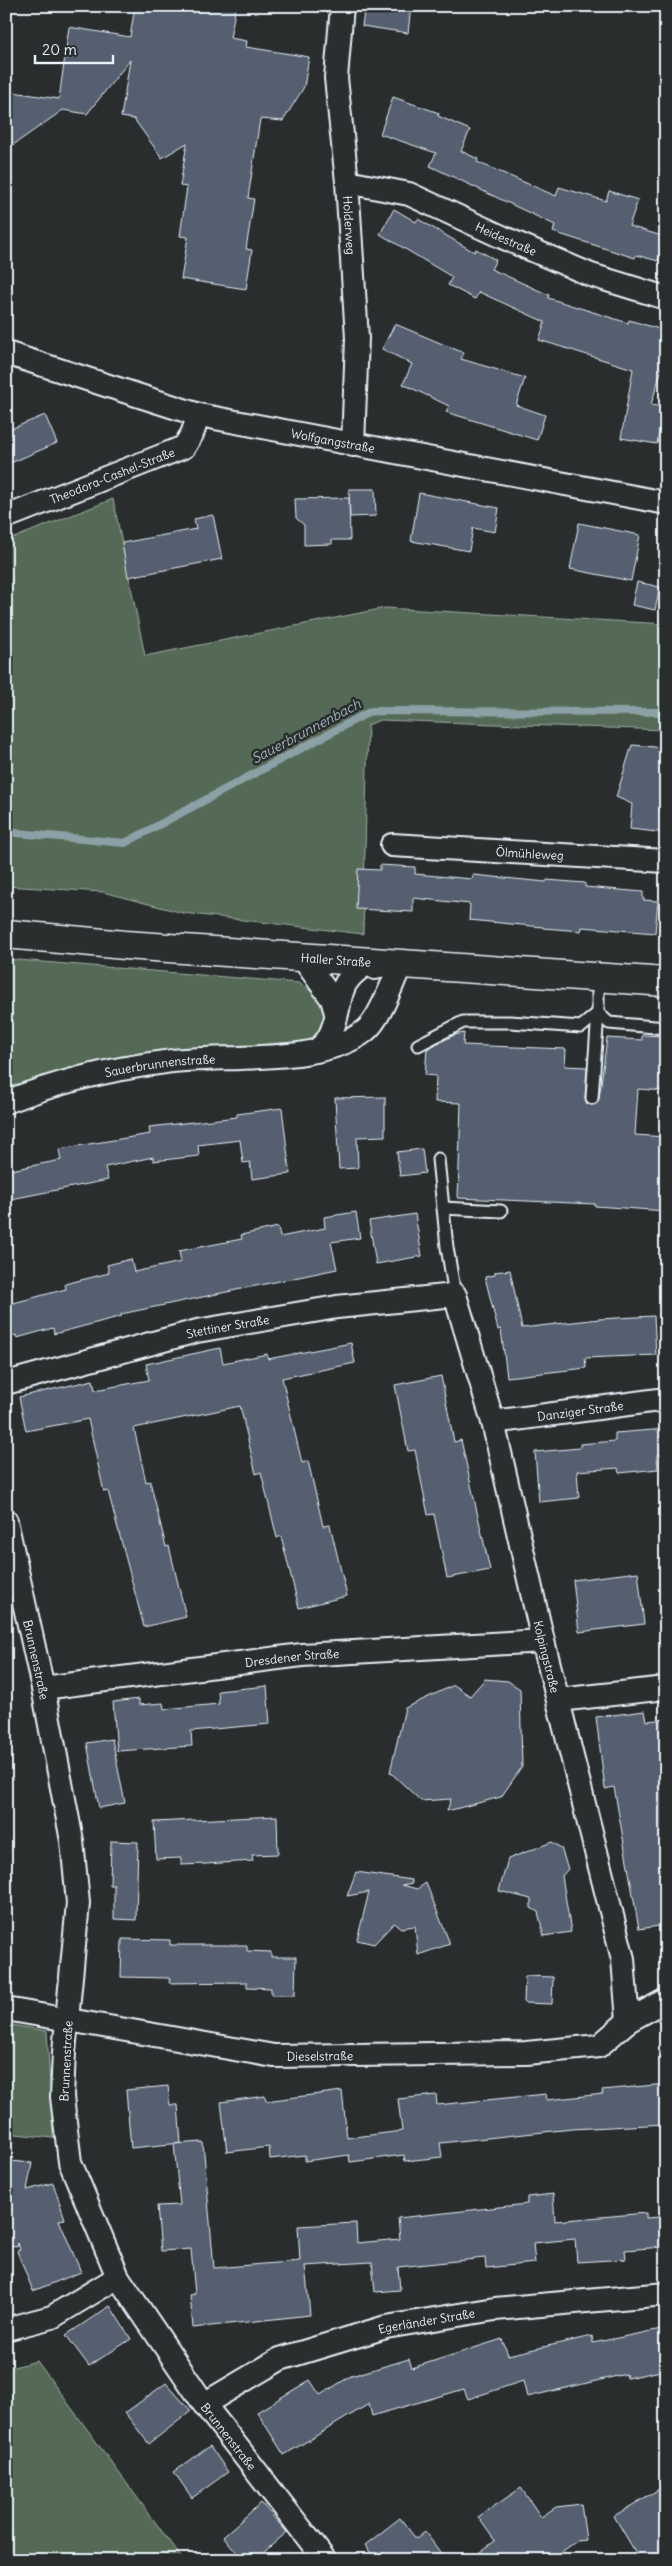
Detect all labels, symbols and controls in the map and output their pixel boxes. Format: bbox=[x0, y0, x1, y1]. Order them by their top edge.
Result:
scale bar bbox=[35, 32, 112, 64]
text: 20 m bbox=[42, 40, 77, 59]
street label: Holderweg bbox=[340, 195, 359, 255]
street label: Heidestraße bbox=[473, 218, 539, 258]
street label: Wolfgangstraße bbox=[290, 425, 376, 455]
street label: Theodora-Cashel-Straße bbox=[47, 444, 177, 507]
water label: Sauerbrunnenbach bbox=[248, 694, 365, 767]
street label: Ölmühleweg bbox=[495, 844, 564, 863]
street label: Haller Straße bbox=[300, 950, 372, 969]
street label: Sauerbrunnenstraße bbox=[103, 1051, 216, 1080]
street label: Stettiner Straße bbox=[184, 1311, 270, 1341]
street label: Danziger Straße bbox=[536, 1397, 624, 1424]
street label: Brunnenstraße bbox=[21, 1618, 53, 1701]
street label: Kolpingstraße bbox=[531, 1619, 563, 1694]
street label: Dresdener Straße bbox=[244, 1645, 340, 1670]
street label: Brunnenstraße bbox=[56, 2020, 76, 2102]
street label: Dieselstraße bbox=[287, 2048, 353, 2063]
street label: Egerländer Straße bbox=[376, 2305, 476, 2336]
street label: Brunnenstraße bbox=[198, 2399, 260, 2473]

